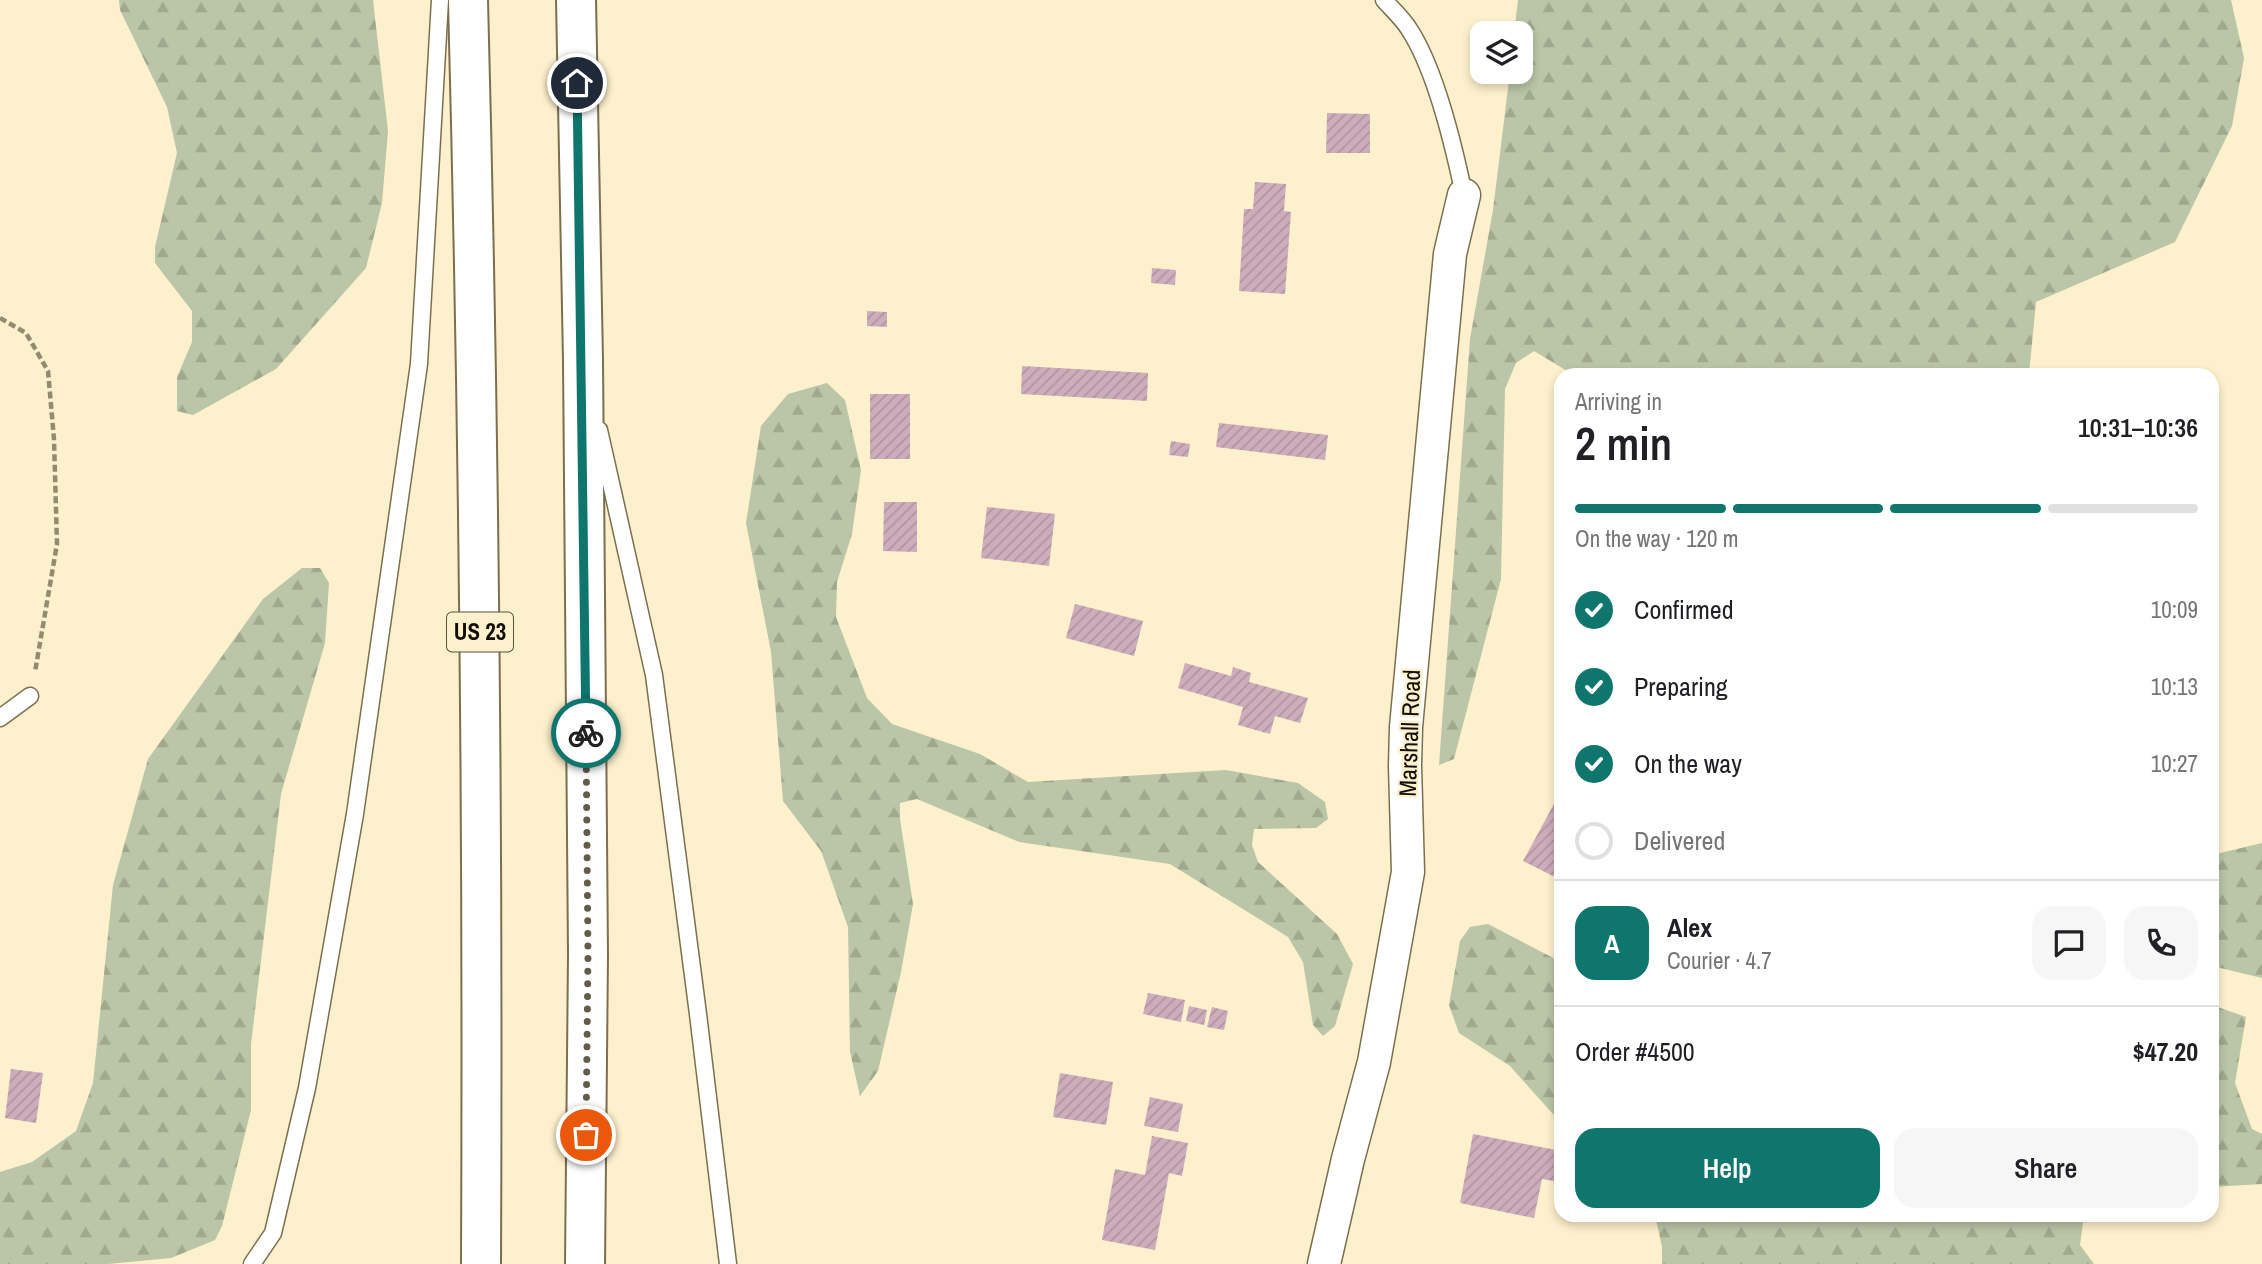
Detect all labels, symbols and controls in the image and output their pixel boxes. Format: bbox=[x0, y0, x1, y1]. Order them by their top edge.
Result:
map controls bbox=[1470, 21, 1533, 84]
button: layers bbox=[1470, 21, 1533, 84]
pin bbox=[547, 53, 607, 113]
icon: home bbox=[558, 64, 596, 102]
text: Arriving in bbox=[1575, 386, 1662, 417]
text: 10:31–10:36 bbox=[2078, 410, 2198, 445]
text: 2 min bbox=[1575, 412, 1672, 474]
text: On the way · 120 m bbox=[1575, 523, 1739, 554]
icon: check bbox=[1575, 591, 1613, 629]
text: Confirmed bbox=[1634, 592, 1734, 627]
text: 10:09 bbox=[2151, 594, 2198, 625]
road number: US 23 bbox=[447, 612, 513, 652]
icon: check bbox=[1575, 668, 1613, 706]
street label: Marshall Road bbox=[1391, 669, 1427, 797]
text: Preparing bbox=[1634, 669, 1728, 704]
text: 10:13 bbox=[2151, 671, 2198, 702]
courier bbox=[551, 698, 621, 768]
icon: bike bbox=[567, 714, 605, 752]
icon: check bbox=[1575, 745, 1613, 783]
text: On the way bbox=[1634, 746, 1742, 781]
text: 10:27 bbox=[2151, 748, 2198, 779]
text: Delivered bbox=[1634, 823, 1725, 858]
button: chat bbox=[2032, 906, 2106, 980]
button: phone bbox=[2124, 906, 2198, 980]
text: Alex bbox=[1667, 910, 1712, 945]
text: A bbox=[1604, 926, 1620, 961]
text: Courier · 4.7 bbox=[1667, 945, 1772, 976]
text: Order #4500 bbox=[1575, 1034, 1695, 1069]
text: $47.20 bbox=[2133, 1034, 2198, 1069]
pin bbox=[556, 1105, 616, 1165]
icon: bag bbox=[567, 1116, 605, 1154]
button: Help bbox=[1575, 1128, 1880, 1208]
button: Share bbox=[1894, 1128, 2198, 1208]

